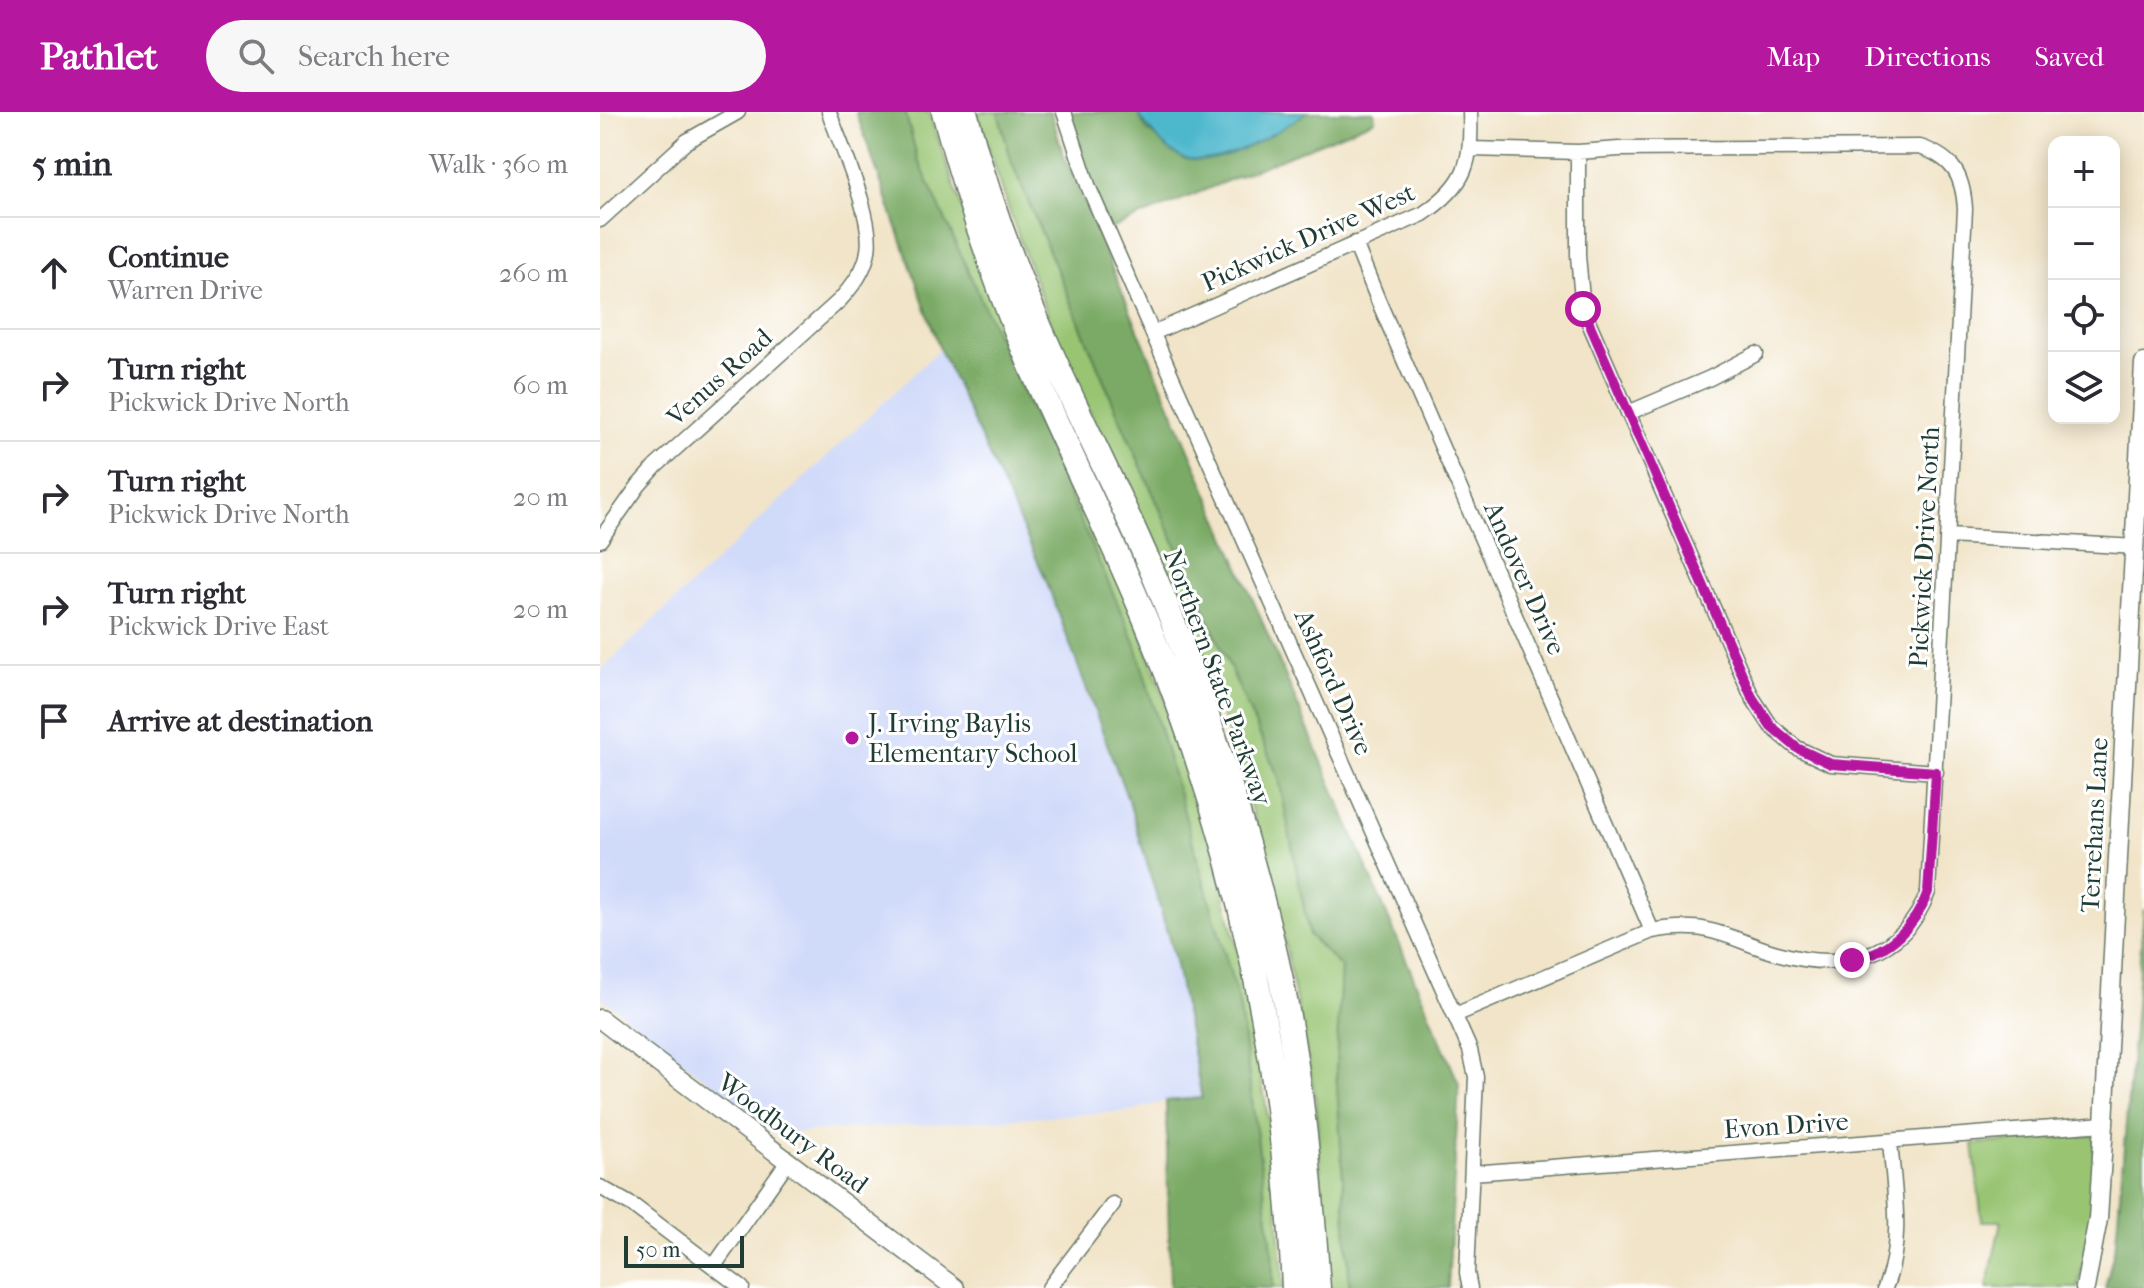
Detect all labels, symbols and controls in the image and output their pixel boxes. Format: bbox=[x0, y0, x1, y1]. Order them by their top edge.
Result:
search box bbox=[206, 20, 766, 92]
text: Pathlet bbox=[40, 34, 158, 79]
icon: search bbox=[234, 34, 278, 78]
text: Search here bbox=[298, 39, 450, 74]
text: Map bbox=[1767, 40, 1820, 73]
text: Directions bbox=[1864, 40, 1991, 73]
text: Saved bbox=[2035, 40, 2104, 73]
map controls bbox=[2048, 136, 2120, 424]
button: + bbox=[2048, 136, 2120, 208]
text: 5 min bbox=[32, 144, 112, 184]
text: Walk · 360 m bbox=[429, 149, 568, 180]
street label: Pickwick Drive West bbox=[1197, 176, 1420, 298]
button: − bbox=[2048, 208, 2120, 280]
text: Continue bbox=[108, 240, 229, 275]
icon: ahead bbox=[32, 251, 76, 295]
text: 260 m bbox=[499, 258, 568, 289]
text: Warren Drive bbox=[108, 275, 263, 306]
button: locate bbox=[2048, 280, 2120, 352]
route start bbox=[1565, 291, 1601, 327]
street label: Venus Road bbox=[660, 322, 779, 433]
text: Turn right bbox=[108, 352, 246, 387]
button: layers bbox=[2048, 352, 2120, 424]
icon: right bbox=[32, 363, 76, 407]
text: 60 m bbox=[512, 370, 568, 401]
text: Pickwick Drive North bbox=[108, 387, 350, 418]
street label: Pickwick Drive North bbox=[1903, 425, 1946, 668]
text: Turn right bbox=[108, 464, 246, 499]
icon: right bbox=[32, 475, 76, 519]
text: 20 m bbox=[513, 482, 568, 513]
street label: Andover Drive bbox=[1477, 496, 1572, 660]
text: Pickwick Drive North bbox=[108, 499, 350, 530]
street label: Northern State Parkway bbox=[1157, 545, 1279, 811]
text: Turn right bbox=[108, 576, 246, 611]
icon: right bbox=[32, 587, 76, 631]
text: 20 m bbox=[513, 594, 568, 625]
street label: Ashford Drive bbox=[1287, 604, 1379, 760]
text: Pickwick Drive East bbox=[108, 611, 329, 642]
icon: arrive bbox=[32, 699, 76, 743]
text: Arrive at destination bbox=[108, 704, 373, 739]
place label: J. Irving Baylis Elementary School bbox=[866, 708, 1077, 769]
marker: J. Irving Baylis Elementary School bbox=[843, 729, 861, 747]
street label: Terrehans Lane bbox=[2074, 736, 2115, 913]
route end bbox=[1834, 942, 1870, 978]
street label: Woodbury Road bbox=[710, 1066, 875, 1201]
street label: Evon Drive bbox=[1723, 1106, 1850, 1145]
scale bar bbox=[624, 1232, 744, 1268]
text: 50 m bbox=[636, 1237, 681, 1263]

